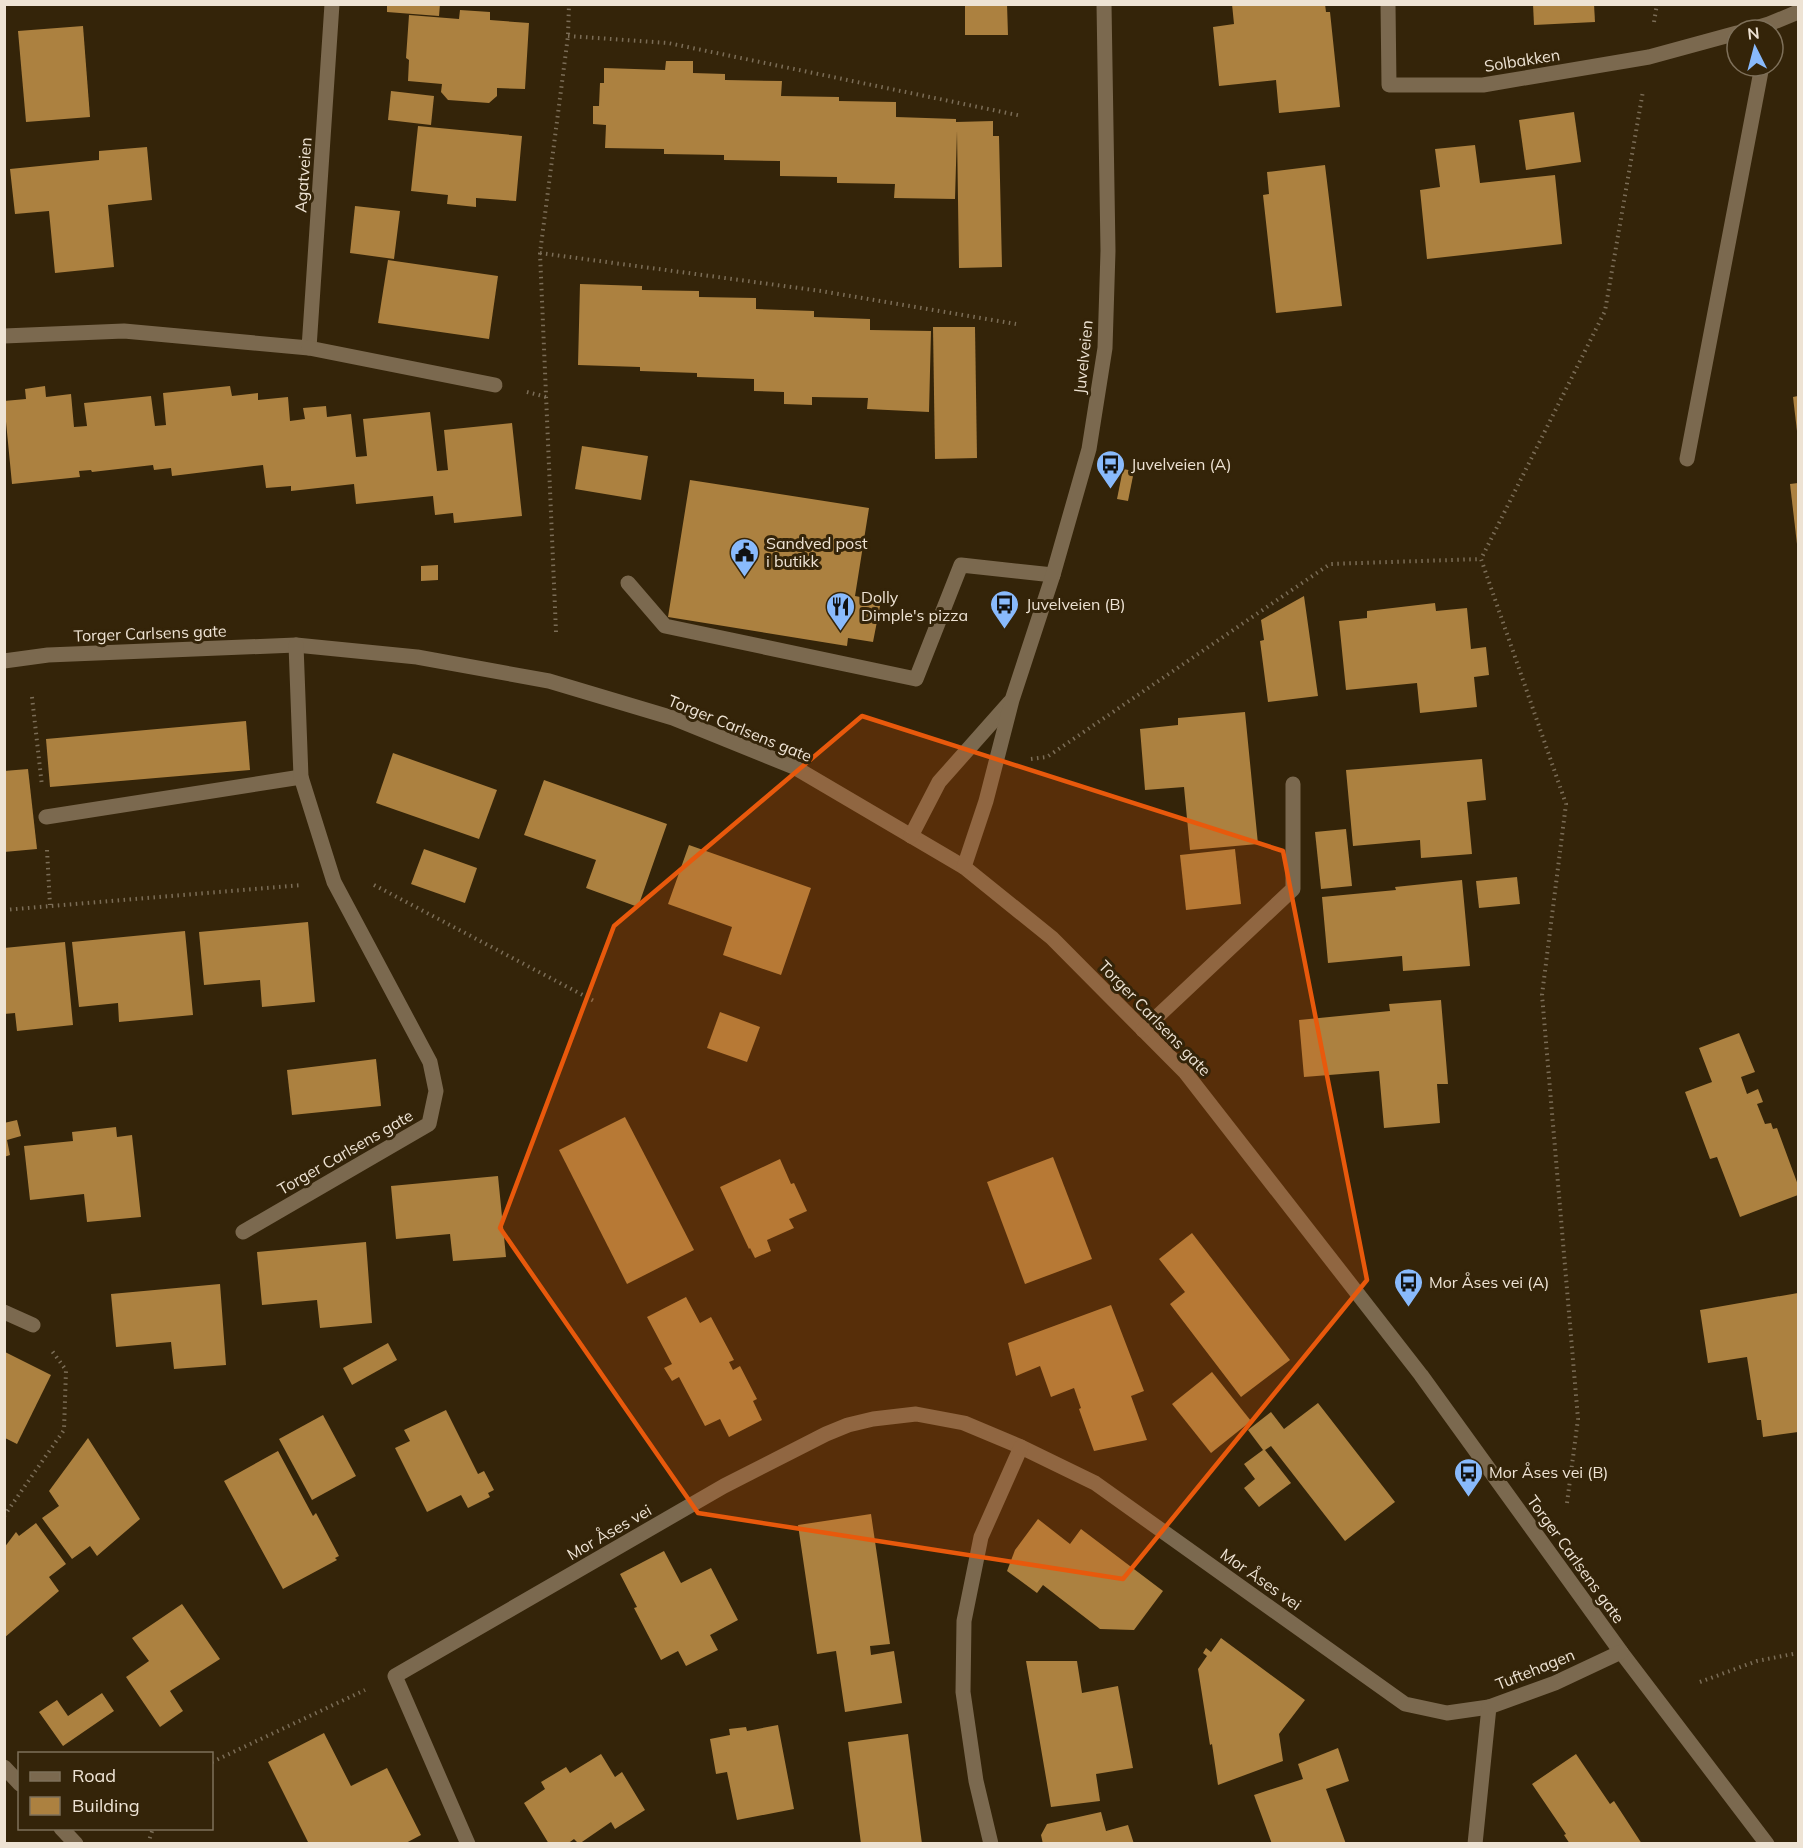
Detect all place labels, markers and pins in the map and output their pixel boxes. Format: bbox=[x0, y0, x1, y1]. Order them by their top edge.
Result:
bus stop icon: Juvelveien (A) bbox=[1094, 448, 1126, 490]
place label: Juvelveien (A) bbox=[1131, 454, 1231, 474]
place label: Sandved post i butikk bbox=[766, 533, 868, 571]
public building icon: Sandved post i butikk bbox=[729, 536, 761, 578]
place label: Dolly Dimple's pizza bbox=[861, 587, 968, 625]
bus stop icon: Juvelveien (B) bbox=[989, 588, 1021, 630]
restaurant icon: Dolly Dimple's pizza bbox=[824, 590, 856, 632]
place label: Juvelveien (B) bbox=[1026, 594, 1126, 614]
bus stop icon: Mor Åses vei (A) bbox=[1392, 1266, 1424, 1308]
place label: Mor Åses vei (A) bbox=[1429, 1272, 1549, 1292]
bus stop icon: Mor Åses vei (B) bbox=[1452, 1456, 1484, 1498]
place label: Mor Åses vei (B) bbox=[1489, 1462, 1608, 1482]

